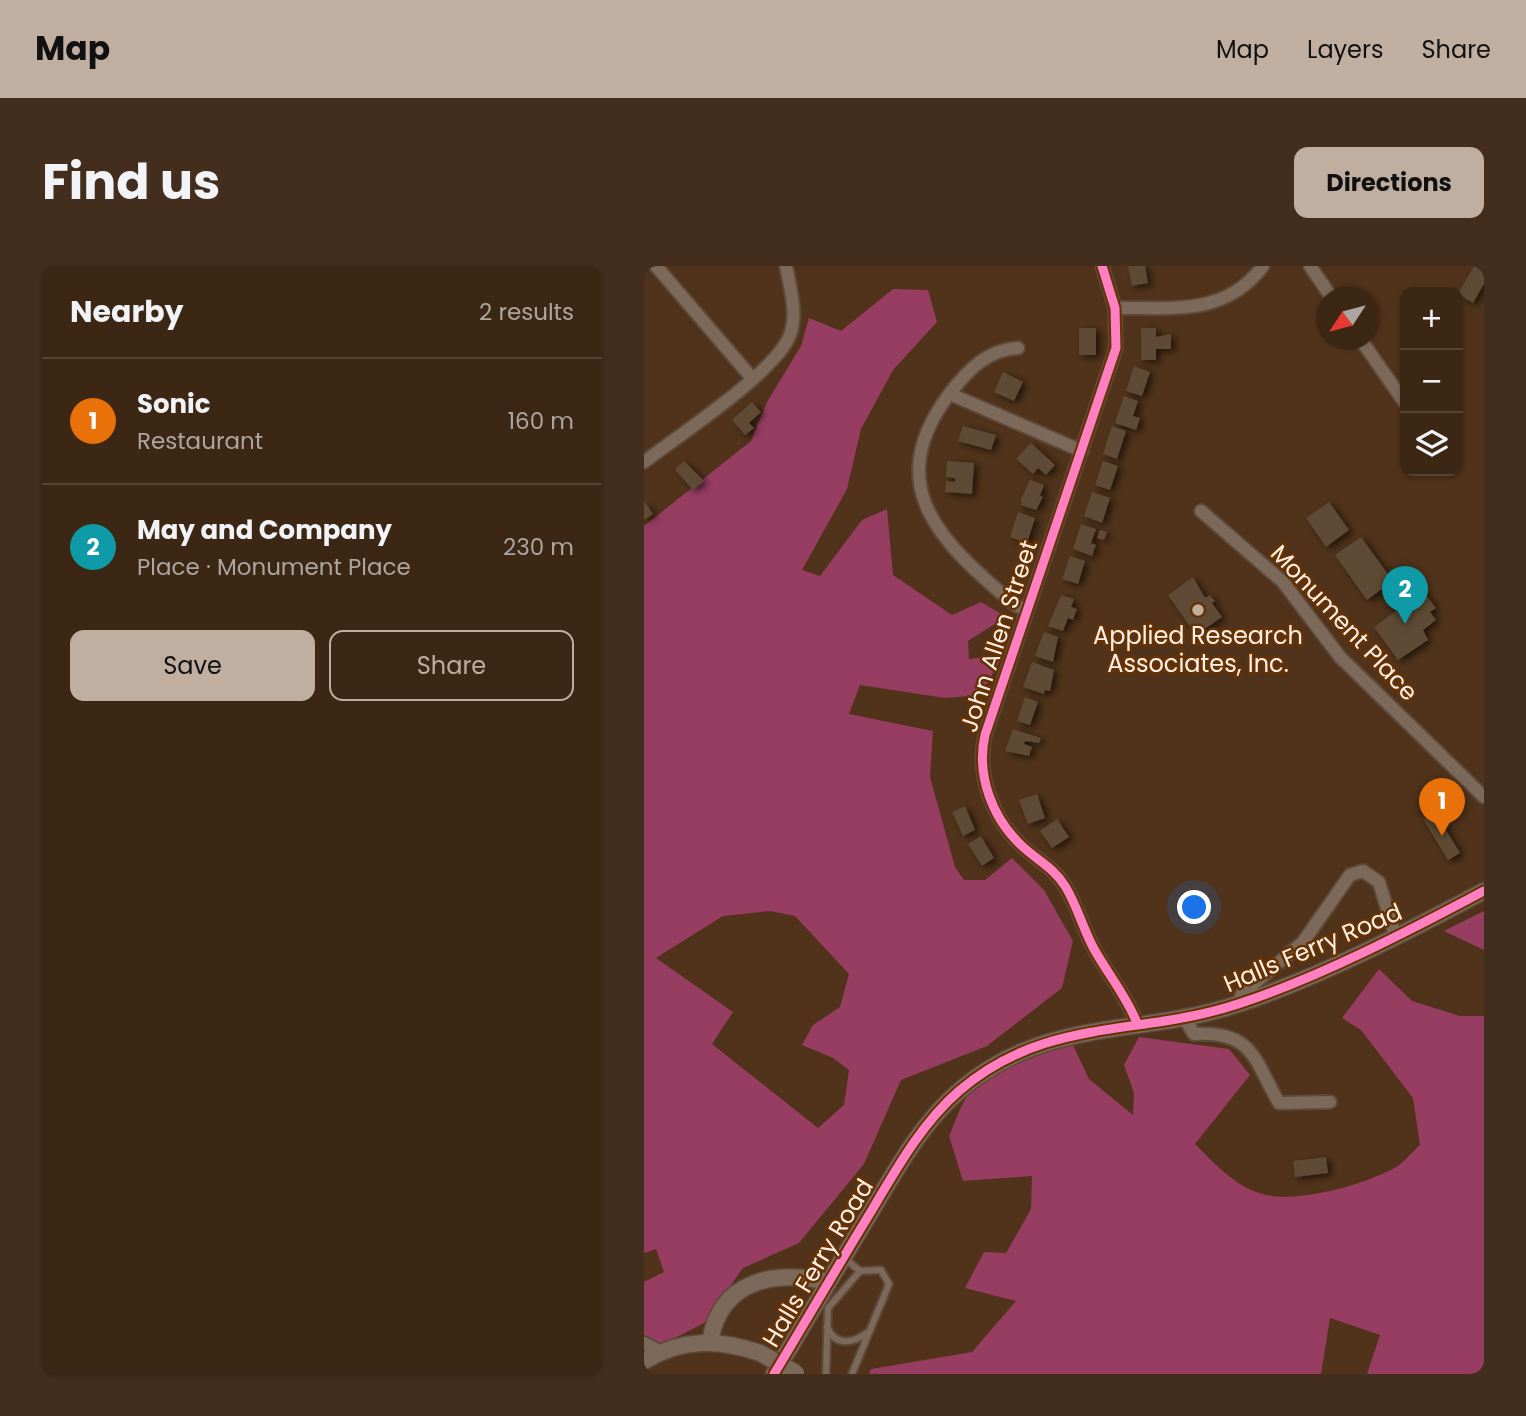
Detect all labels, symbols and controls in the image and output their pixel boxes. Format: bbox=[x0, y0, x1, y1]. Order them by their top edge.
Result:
text: Map bbox=[35, 25, 110, 72]
text: Map bbox=[1216, 33, 1269, 66]
text: Layers bbox=[1307, 33, 1383, 66]
text: Share bbox=[1421, 33, 1491, 66]
button: Directions bbox=[1294, 147, 1484, 218]
text: Find us bbox=[42, 148, 220, 216]
north arrow bbox=[1316, 287, 1379, 350]
map controls bbox=[1400, 287, 1463, 476]
button: + bbox=[1400, 287, 1463, 350]
text: Nearby bbox=[70, 290, 184, 333]
text: 2 results bbox=[479, 296, 574, 328]
button: − bbox=[1400, 350, 1463, 413]
text: Sonic bbox=[137, 386, 210, 422]
text: 1 bbox=[89, 405, 97, 437]
text: 160 m bbox=[508, 405, 574, 437]
button: layers bbox=[1400, 413, 1463, 476]
text: Restaurant bbox=[137, 425, 263, 457]
text: May and Company bbox=[137, 512, 392, 548]
text: 2 bbox=[86, 531, 100, 563]
text: 230 m bbox=[503, 531, 574, 563]
street label: John Allen Street bbox=[952, 536, 1045, 736]
street label: Monument Place bbox=[1263, 537, 1425, 708]
text: Place · Monument Place bbox=[137, 551, 411, 583]
pin: 2 bbox=[1382, 566, 1428, 624]
marker: Applied Research Associates, Inc. bbox=[1190, 602, 1206, 618]
place label: Applied Research Associates, Inc. bbox=[1093, 619, 1303, 680]
button: Save bbox=[70, 630, 315, 701]
button: Share bbox=[329, 630, 574, 701]
pin: 1 bbox=[1419, 778, 1465, 836]
your location bbox=[1177, 890, 1211, 924]
street label: Halls Ferry Road bbox=[1219, 895, 1407, 1000]
street label: Halls Ferry Road bbox=[754, 1172, 881, 1353]

